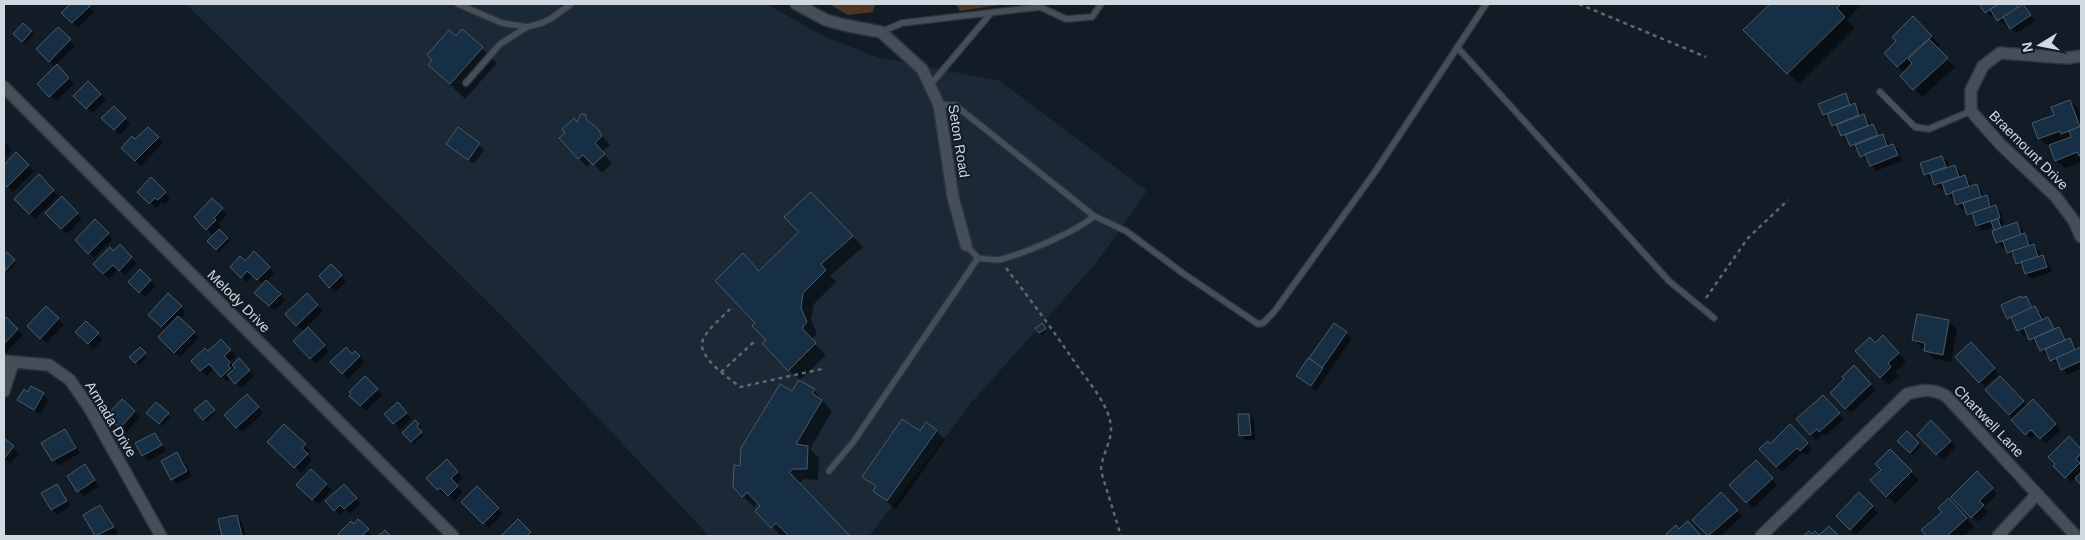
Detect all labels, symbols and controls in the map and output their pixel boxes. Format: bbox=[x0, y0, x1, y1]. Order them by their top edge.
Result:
north arrow bbox=[2015, 20, 2065, 70]
text: N bbox=[2018, 41, 2036, 54]
street label: Seton Road bbox=[945, 103, 973, 179]
street label: Braemount Drive bbox=[1986, 107, 2072, 193]
street label: Melody Drive bbox=[204, 266, 274, 336]
street label: Armada Drive bbox=[82, 378, 140, 460]
street label: Chartwell Lane bbox=[1951, 382, 2027, 460]

